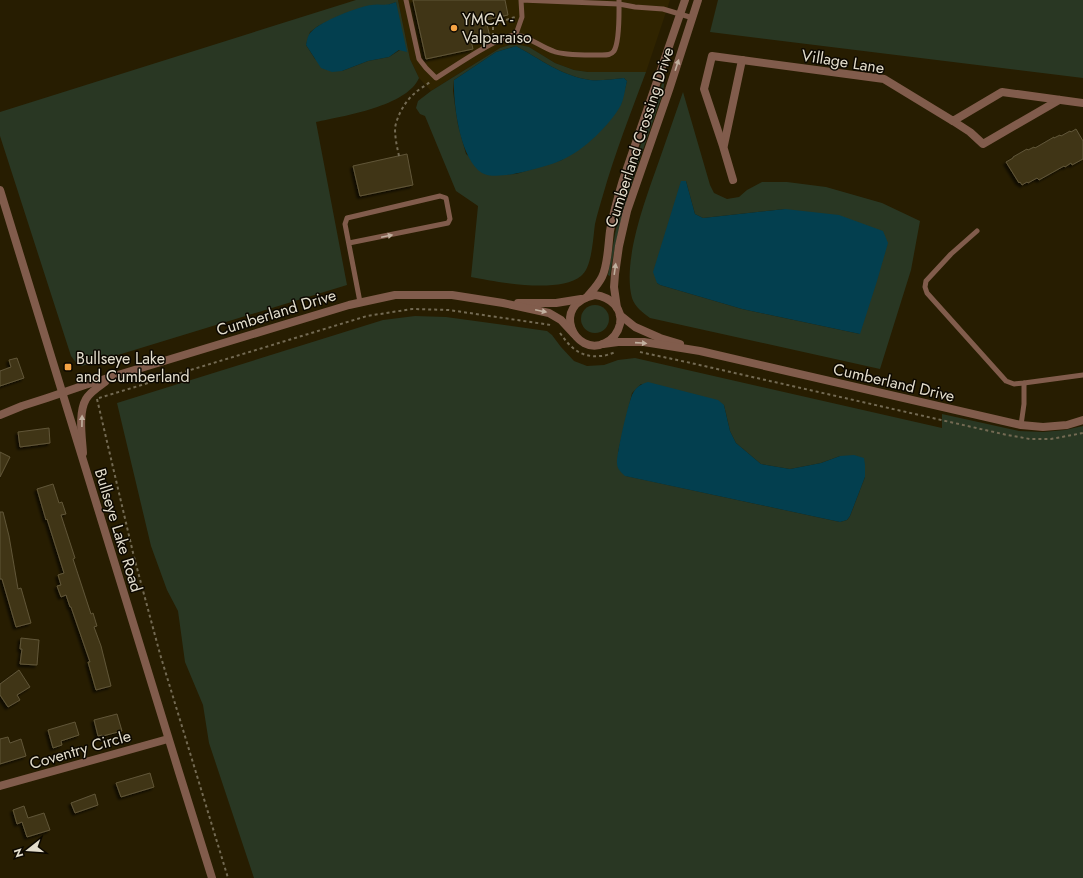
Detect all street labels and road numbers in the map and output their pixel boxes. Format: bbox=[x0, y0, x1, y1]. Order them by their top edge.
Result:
street label: Cumberland Crossing Drive bbox=[599, 44, 680, 230]
street label: Village Lane bbox=[800, 44, 886, 79]
street label: Cumberland Drive bbox=[214, 283, 339, 342]
street label: Cumberland Drive bbox=[831, 357, 957, 408]
street label: Bullseye Lake Road bbox=[89, 465, 148, 595]
street label: Coventry Circle bbox=[27, 724, 134, 775]

